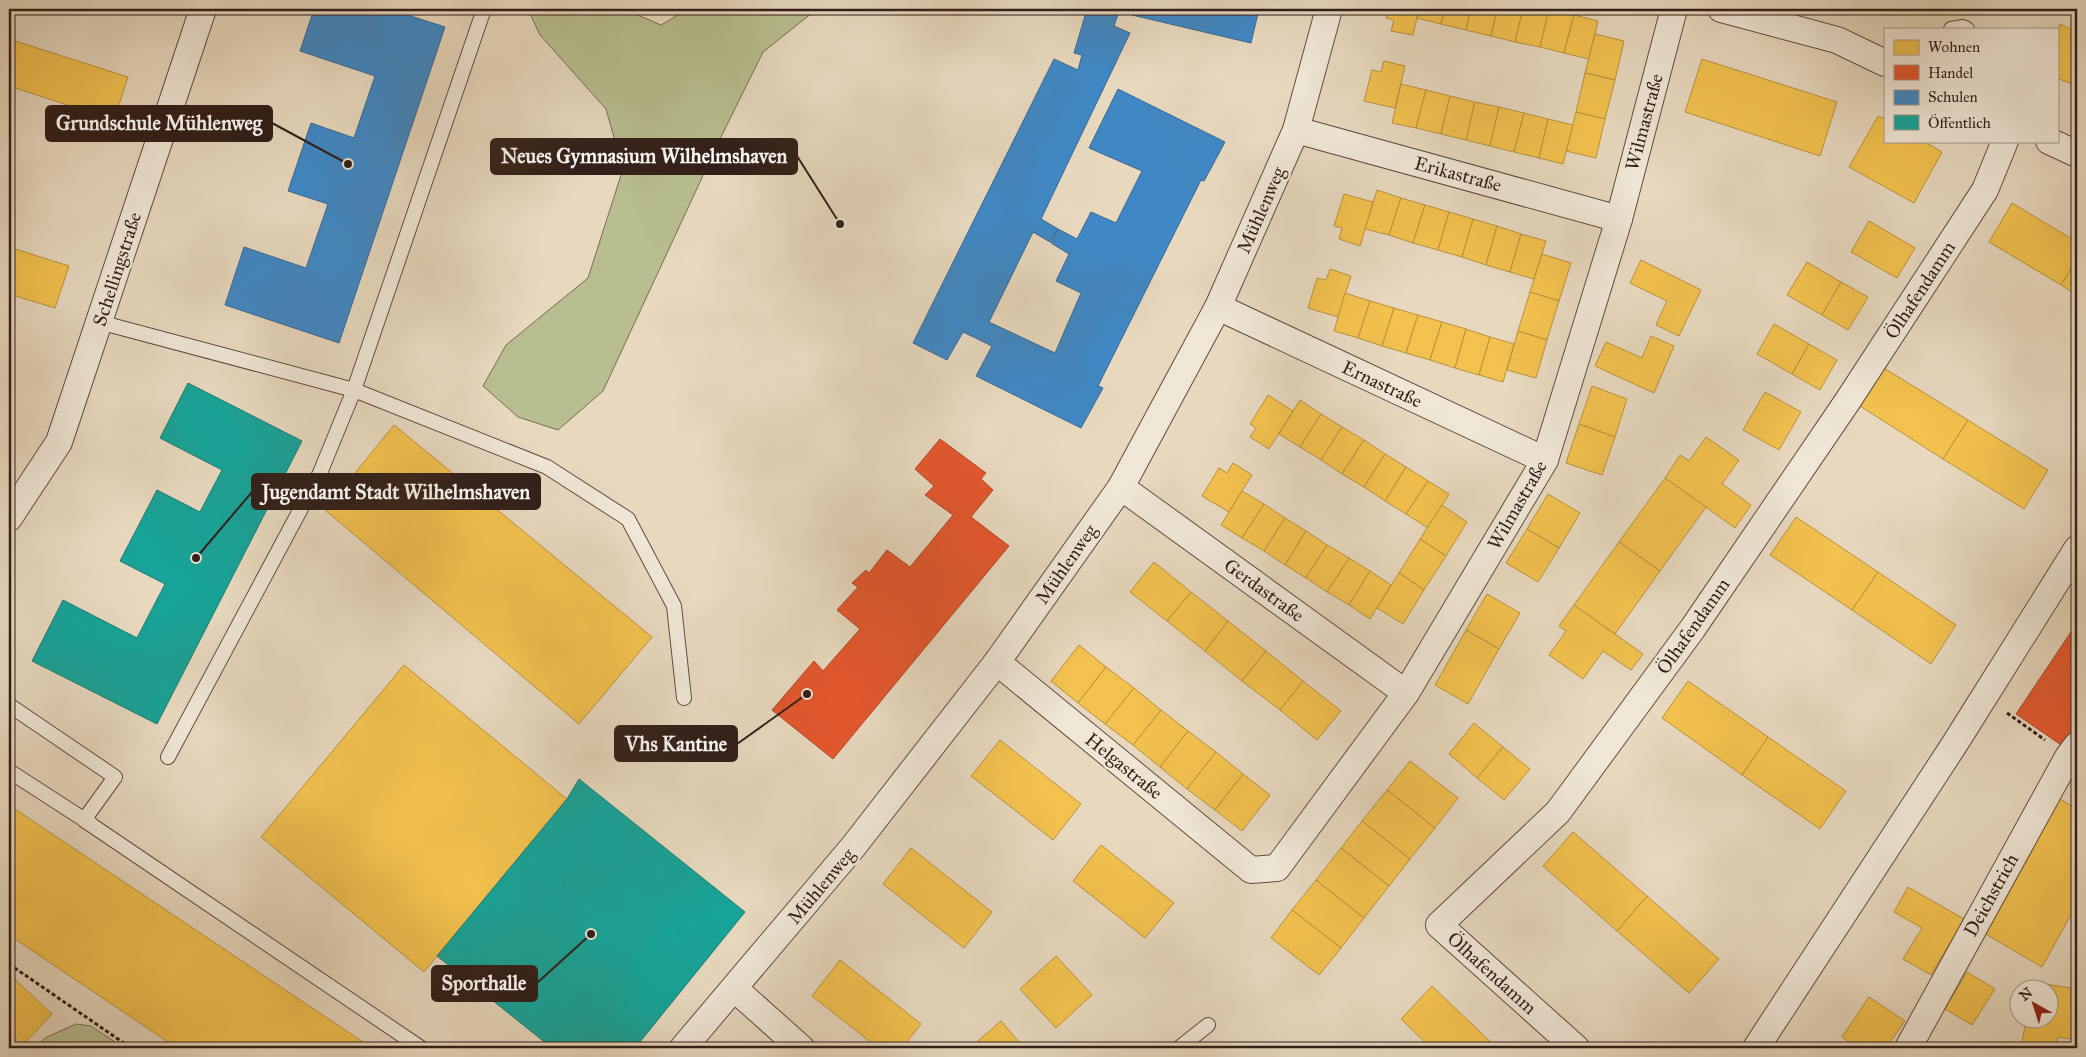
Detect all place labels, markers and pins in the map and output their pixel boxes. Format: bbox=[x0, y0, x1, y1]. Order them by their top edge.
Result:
callout: Grundschule Mühlenweg bbox=[46, 106, 272, 141]
callout: Neues Gymnasium Wilhelmshaven bbox=[491, 139, 797, 174]
callout: Jugendamt Stadt Wilhelmshaven bbox=[252, 474, 540, 509]
callout: Vhs Kantine bbox=[615, 726, 737, 761]
callout: Sporthalle bbox=[432, 966, 537, 1001]

